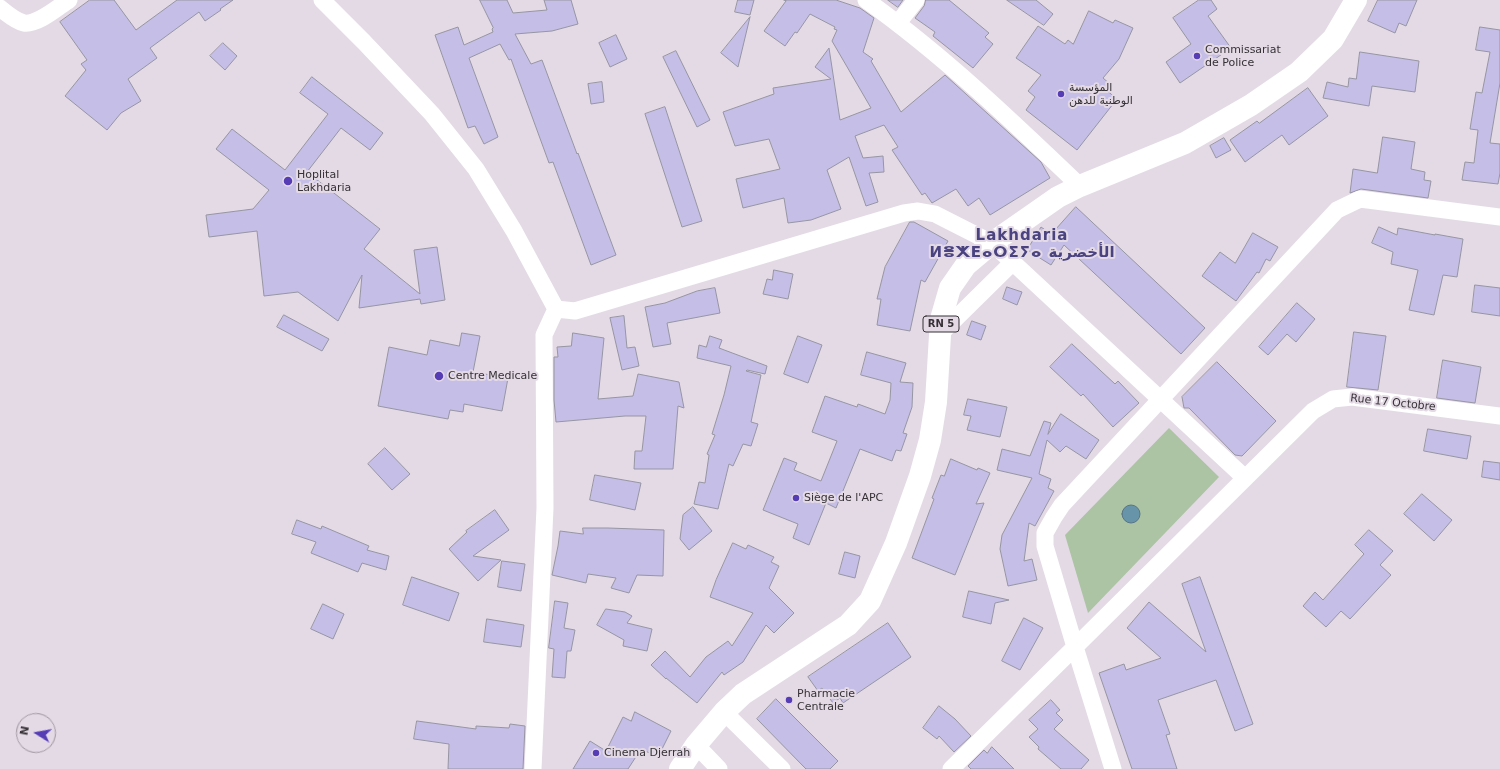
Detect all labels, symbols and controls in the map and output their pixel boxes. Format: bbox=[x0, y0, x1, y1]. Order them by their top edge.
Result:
place label: Commissariat de Police bbox=[1205, 43, 1281, 69]
marker: Commissariat de Police bbox=[1192, 51, 1202, 61]
place label: المؤسسة الوطنية للدهن bbox=[1069, 81, 1133, 107]
marker: المؤسسة الوطنية للدهن bbox=[1056, 89, 1066, 99]
place label: Hoplital Lakhdaria bbox=[297, 168, 351, 194]
marker: Hoplital Lakhdaria bbox=[282, 175, 294, 187]
district label: Lakhdaria ⵍⴻⵅⴹⴰⵔⵉⵢⴰ الأخضرية bbox=[934, 227, 1110, 262]
road number: RN 5 bbox=[923, 316, 959, 332]
place label: Centre Medicale bbox=[448, 369, 537, 383]
marker: Centre Medicale bbox=[433, 370, 445, 382]
street label: Rue 17 Octobre bbox=[1350, 392, 1436, 414]
place label: Siège de l'APC bbox=[804, 491, 883, 505]
marker: Siège de l'APC bbox=[791, 493, 801, 503]
place label: Pharmacie Centrale bbox=[797, 687, 855, 713]
marker: Pharmacie Centrale bbox=[784, 695, 794, 705]
north arrow bbox=[16, 713, 56, 753]
text: N bbox=[17, 725, 32, 737]
place label: Cinema Djerrah bbox=[604, 746, 690, 760]
marker: Cinema Djerrah bbox=[591, 748, 601, 758]

